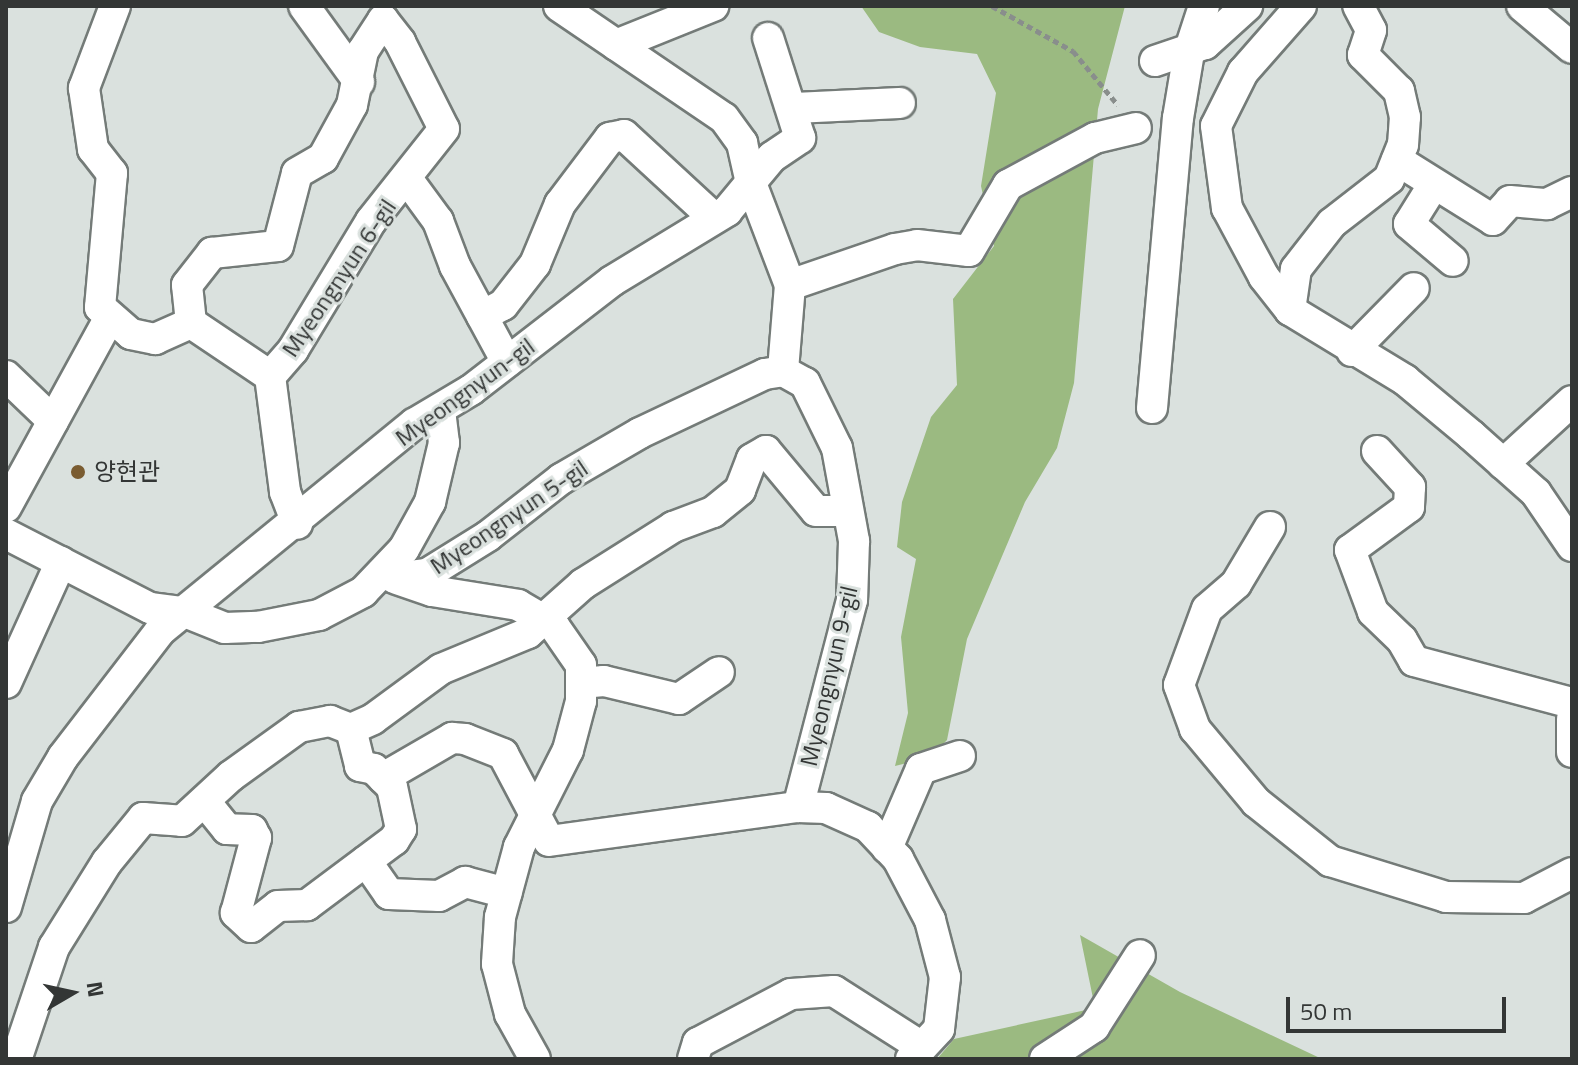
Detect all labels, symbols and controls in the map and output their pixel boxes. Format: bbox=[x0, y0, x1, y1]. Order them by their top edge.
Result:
street label: Myeongnyun 6-gil bbox=[276, 194, 402, 362]
street label: Myeongnyun-gil bbox=[390, 332, 540, 452]
street label: Myeongnyun 5-gil bbox=[425, 454, 593, 580]
place label: 양현관 bbox=[94, 458, 160, 486]
marker: 양현관 bbox=[69, 463, 87, 481]
street label: Myeongnyun 9-gil bbox=[794, 583, 864, 769]
north arrow bbox=[32, 953, 112, 1033]
text: N bbox=[78, 979, 114, 999]
scale bar bbox=[1290, 981, 1510, 1031]
text: 50 m bbox=[1300, 993, 1352, 1029]

